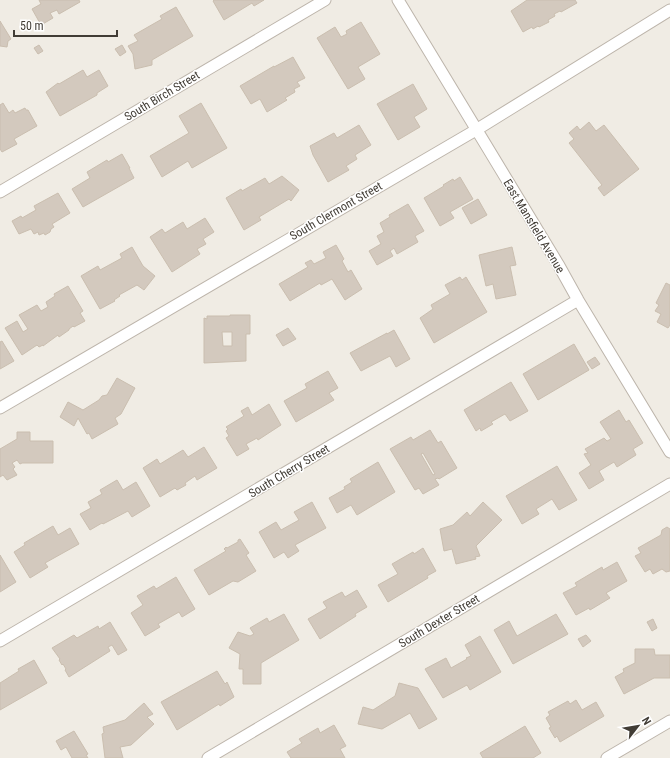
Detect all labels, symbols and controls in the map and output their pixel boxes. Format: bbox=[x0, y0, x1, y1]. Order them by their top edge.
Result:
scale bar bbox=[14, 12, 117, 38]
text: 50 m bbox=[20, 19, 44, 33]
street label: South Birch Street bbox=[122, 68, 203, 124]
street label: East Mansfield Avenue bbox=[500, 176, 568, 276]
street label: South Clermont Street bbox=[287, 179, 385, 243]
street label: South Cherry Street bbox=[246, 441, 332, 501]
street label: South Dexter Street bbox=[396, 591, 482, 651]
north arrow bbox=[618, 706, 658, 746]
text: N bbox=[639, 715, 654, 728]

